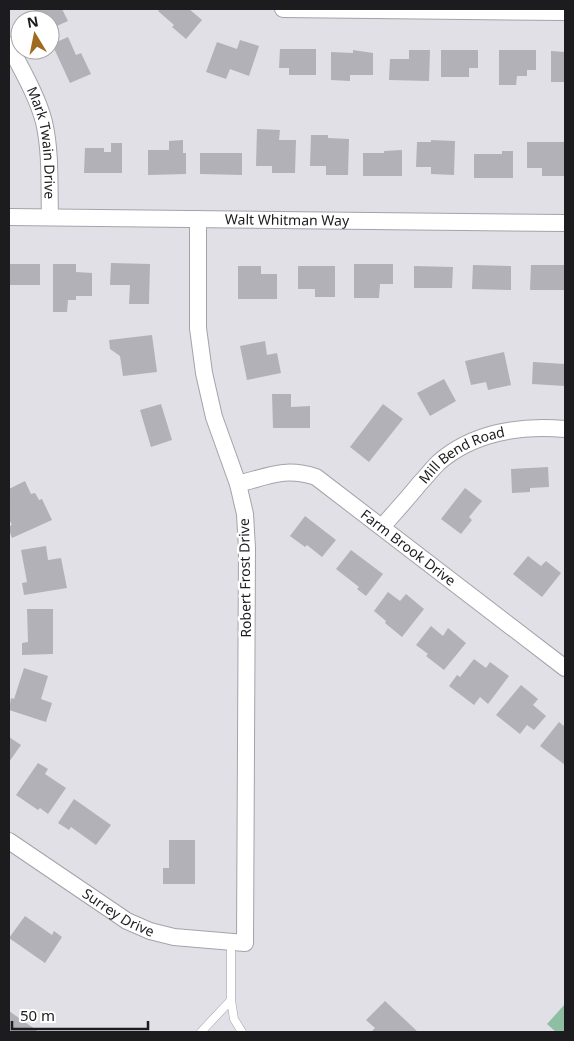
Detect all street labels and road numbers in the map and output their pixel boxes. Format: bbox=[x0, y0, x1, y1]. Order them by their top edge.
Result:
street label: Mark Twain Drive bbox=[23, 83, 60, 199]
street label: Walt Whitman Way bbox=[225, 209, 350, 230]
street label: Mill Bend Road bbox=[414, 422, 506, 487]
street label: Farm Brook Drive bbox=[357, 505, 460, 590]
street label: Robert Frost Drive bbox=[234, 518, 255, 638]
street label: Surrey Drive bbox=[79, 884, 157, 941]

